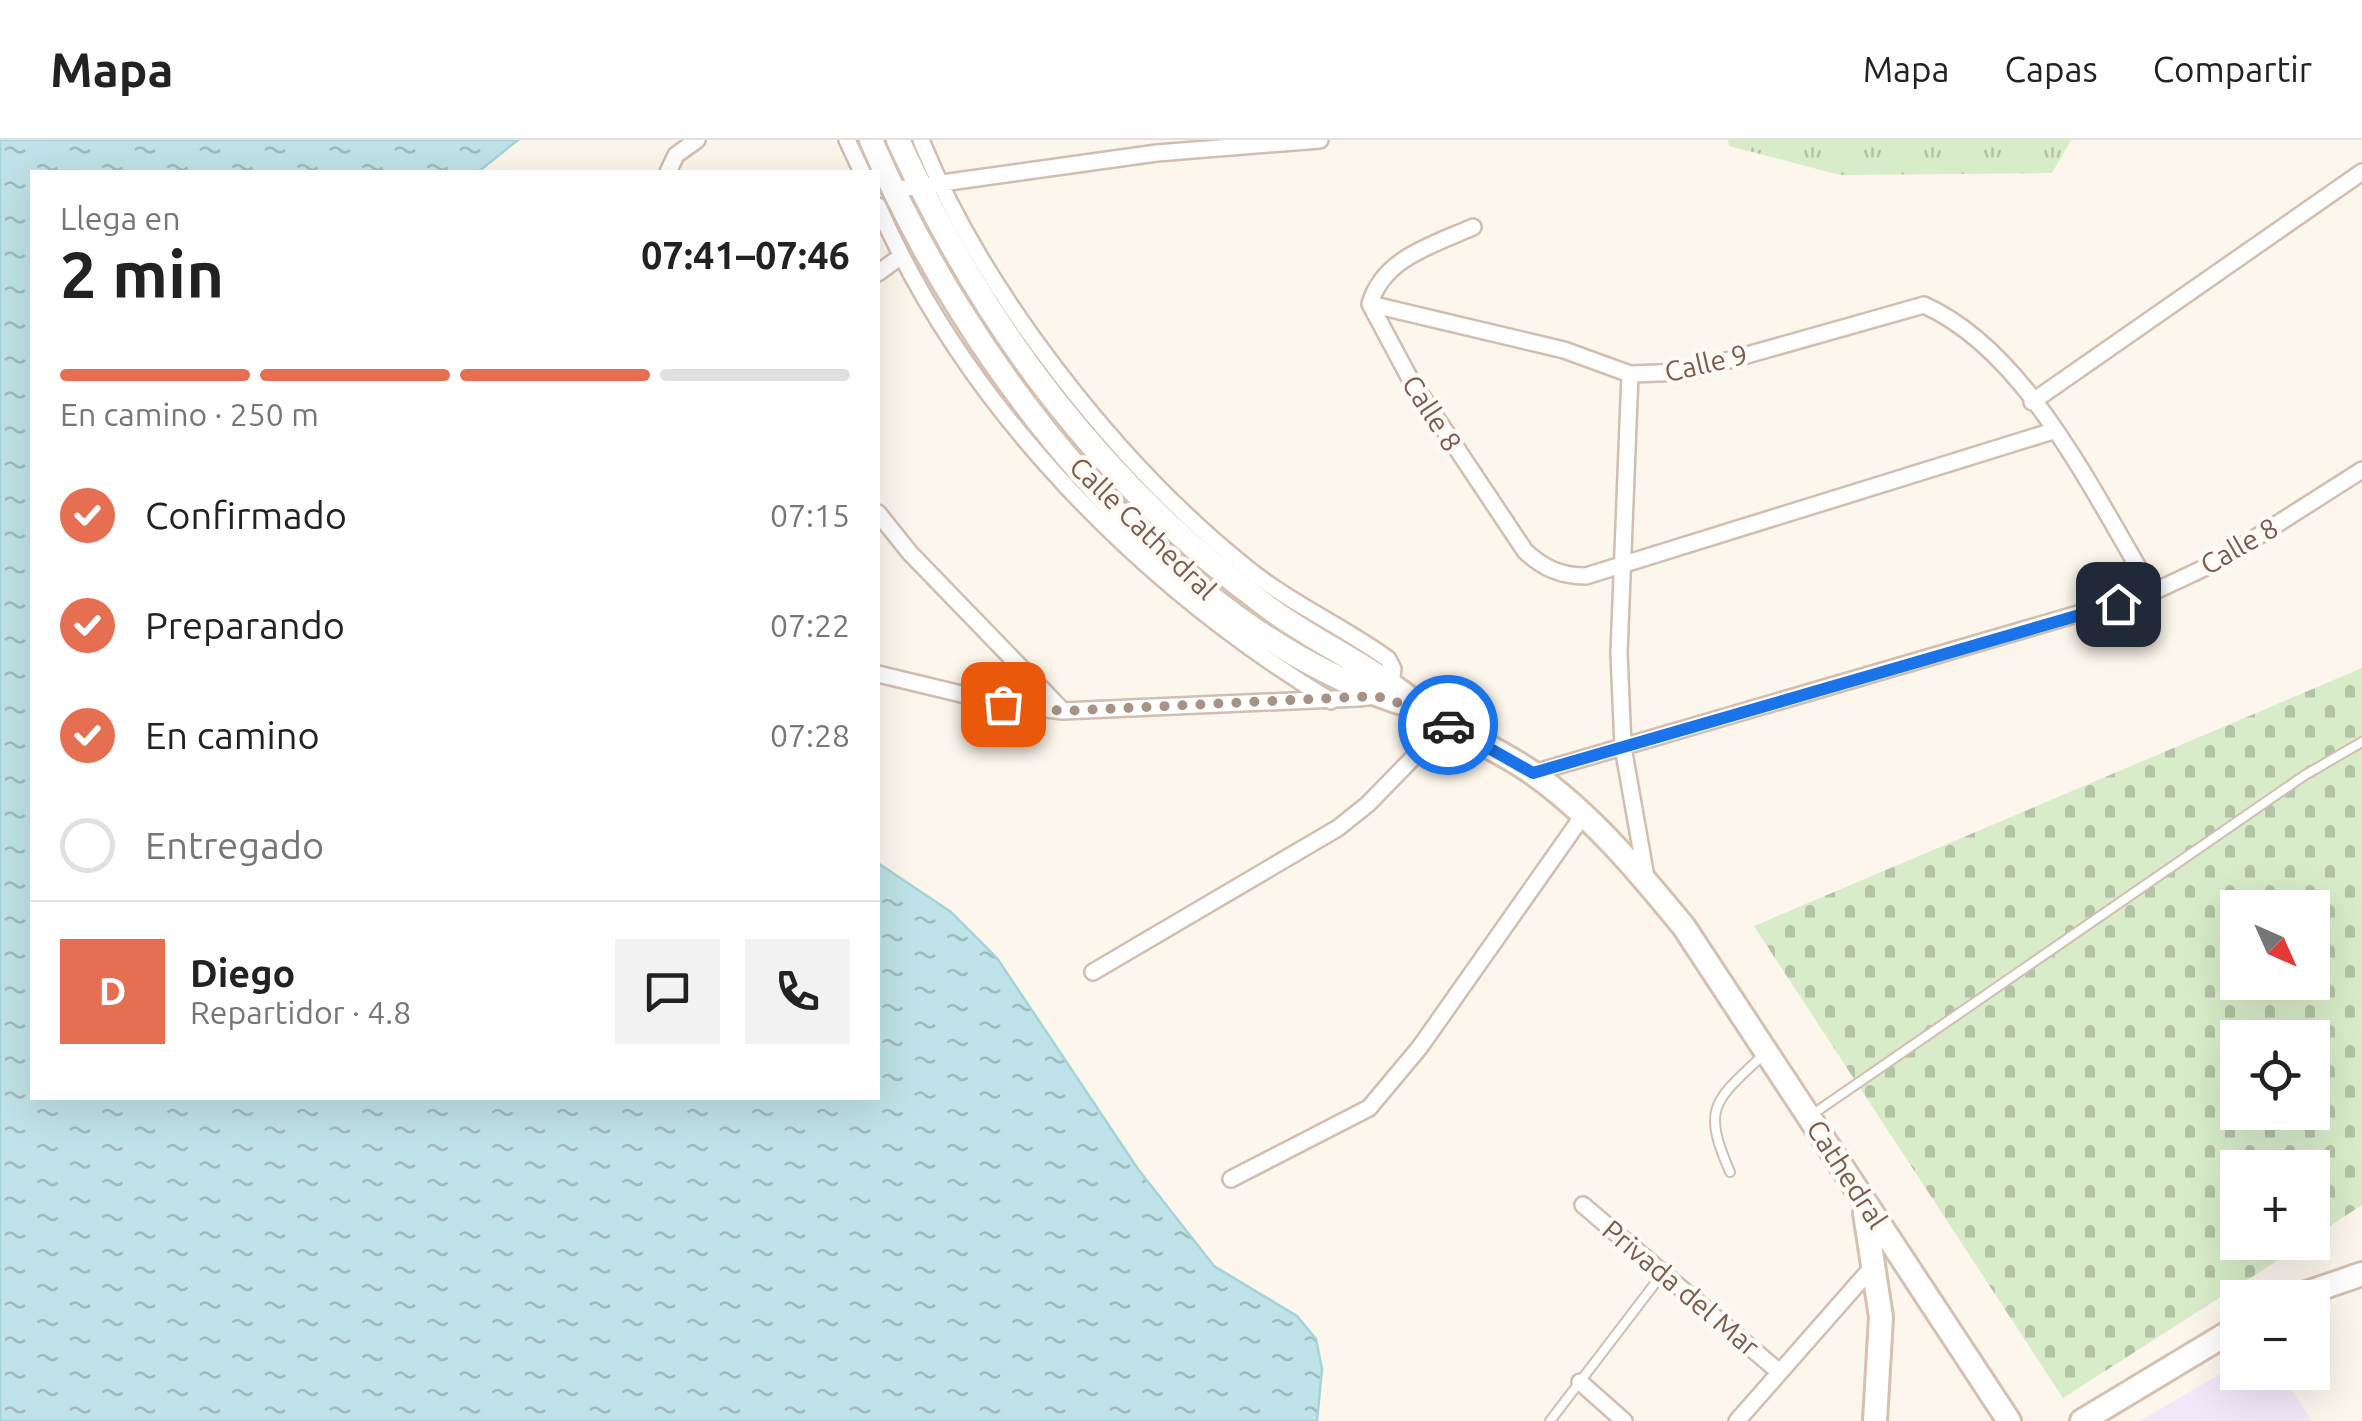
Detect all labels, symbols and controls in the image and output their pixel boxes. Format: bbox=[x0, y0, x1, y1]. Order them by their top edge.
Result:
text: Mapa bbox=[50, 42, 174, 96]
text: Mapa bbox=[1863, 49, 1950, 89]
text: Capas bbox=[2005, 49, 2098, 89]
text: Compartir bbox=[2153, 49, 2312, 89]
text: Llega en bbox=[60, 200, 180, 236]
text: 07:41–07:46 bbox=[641, 234, 850, 276]
text: 2 min bbox=[60, 237, 224, 310]
street label: Calle 9 bbox=[1662, 338, 1750, 387]
street label: Calle 8 bbox=[1397, 369, 1468, 456]
text: En camino · 250 m bbox=[60, 396, 319, 432]
street label: Calle Cathedral bbox=[1064, 450, 1223, 605]
icon: check bbox=[60, 488, 115, 543]
text: Confirmado bbox=[145, 494, 347, 536]
text: 07:15 bbox=[770, 497, 850, 533]
street label: Calle 8 bbox=[2195, 511, 2283, 580]
pin bbox=[2076, 562, 2161, 647]
icon: home bbox=[2091, 577, 2146, 632]
icon: check bbox=[60, 598, 115, 653]
text: Preparando bbox=[145, 604, 345, 646]
text: 07:22 bbox=[770, 607, 850, 643]
pin bbox=[961, 662, 1046, 747]
courier bbox=[1398, 675, 1498, 775]
icon: bag bbox=[976, 677, 1031, 732]
icon: car bbox=[1421, 698, 1476, 753]
icon: check bbox=[60, 708, 115, 763]
text: En camino bbox=[145, 714, 320, 756]
text: 07:28 bbox=[770, 717, 850, 753]
text: Entregado bbox=[145, 824, 324, 866]
north arrow bbox=[2220, 890, 2330, 1000]
map controls bbox=[2220, 890, 2330, 1390]
button: chat bbox=[615, 939, 720, 1044]
button: phone bbox=[745, 939, 850, 1044]
text: Diego bbox=[190, 952, 295, 994]
text: D bbox=[99, 970, 126, 1012]
text: Repartidor · 4.8 bbox=[190, 994, 411, 1030]
button: locate bbox=[2220, 1020, 2330, 1130]
street label: Cathedral bbox=[1801, 1114, 1894, 1234]
button: + bbox=[2220, 1150, 2330, 1260]
street label: Privada del Mar bbox=[1597, 1213, 1766, 1362]
button: − bbox=[2220, 1280, 2330, 1390]

